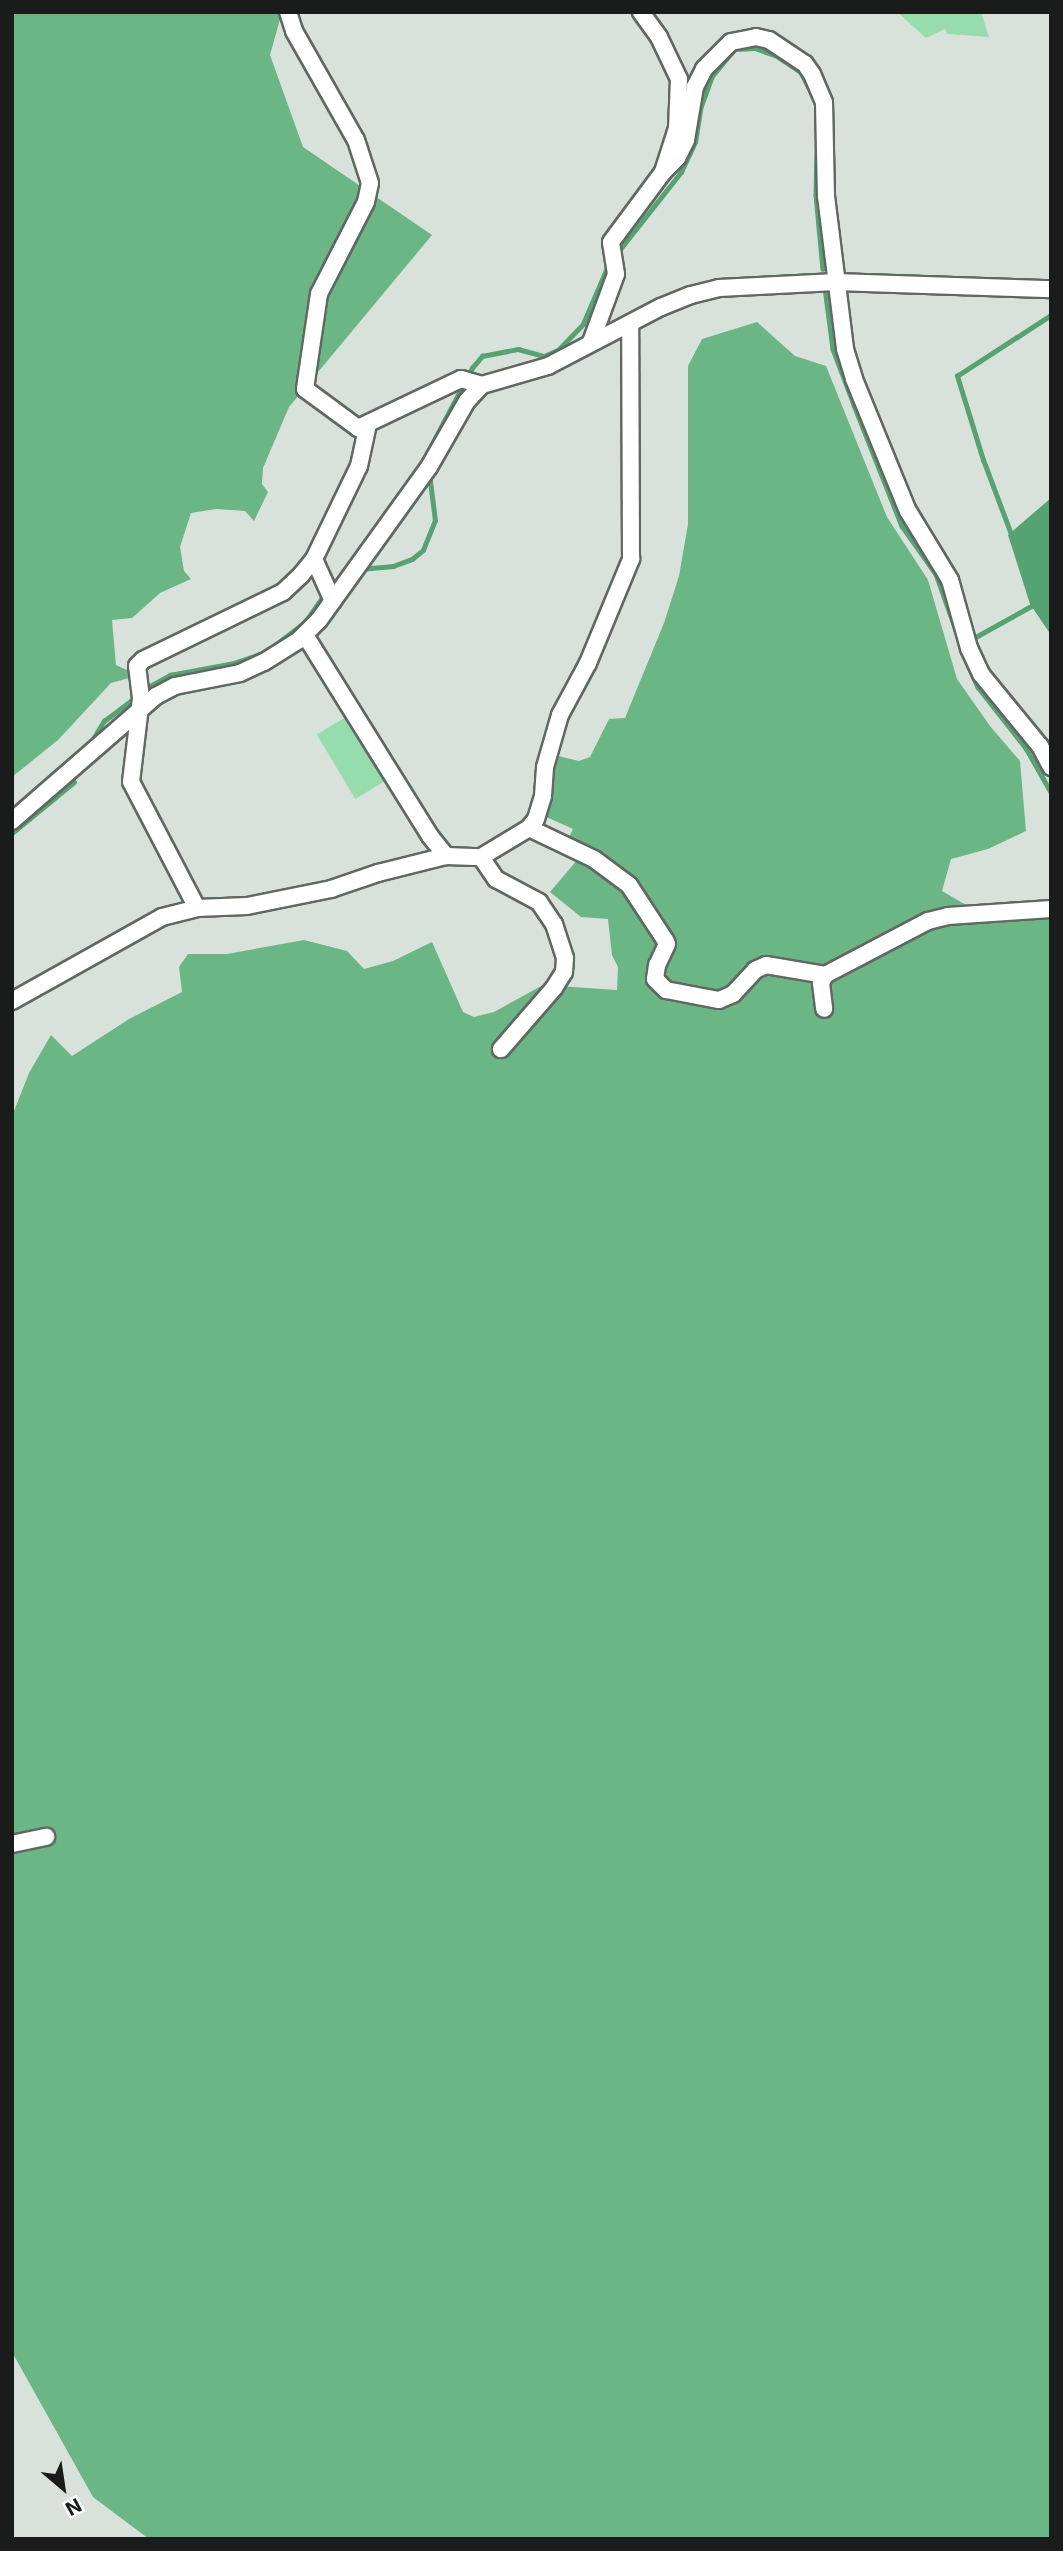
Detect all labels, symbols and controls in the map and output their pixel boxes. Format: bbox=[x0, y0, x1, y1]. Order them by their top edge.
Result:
north arrow bbox=[28, 2453, 98, 2523]
text: N bbox=[62, 2493, 85, 2520]

